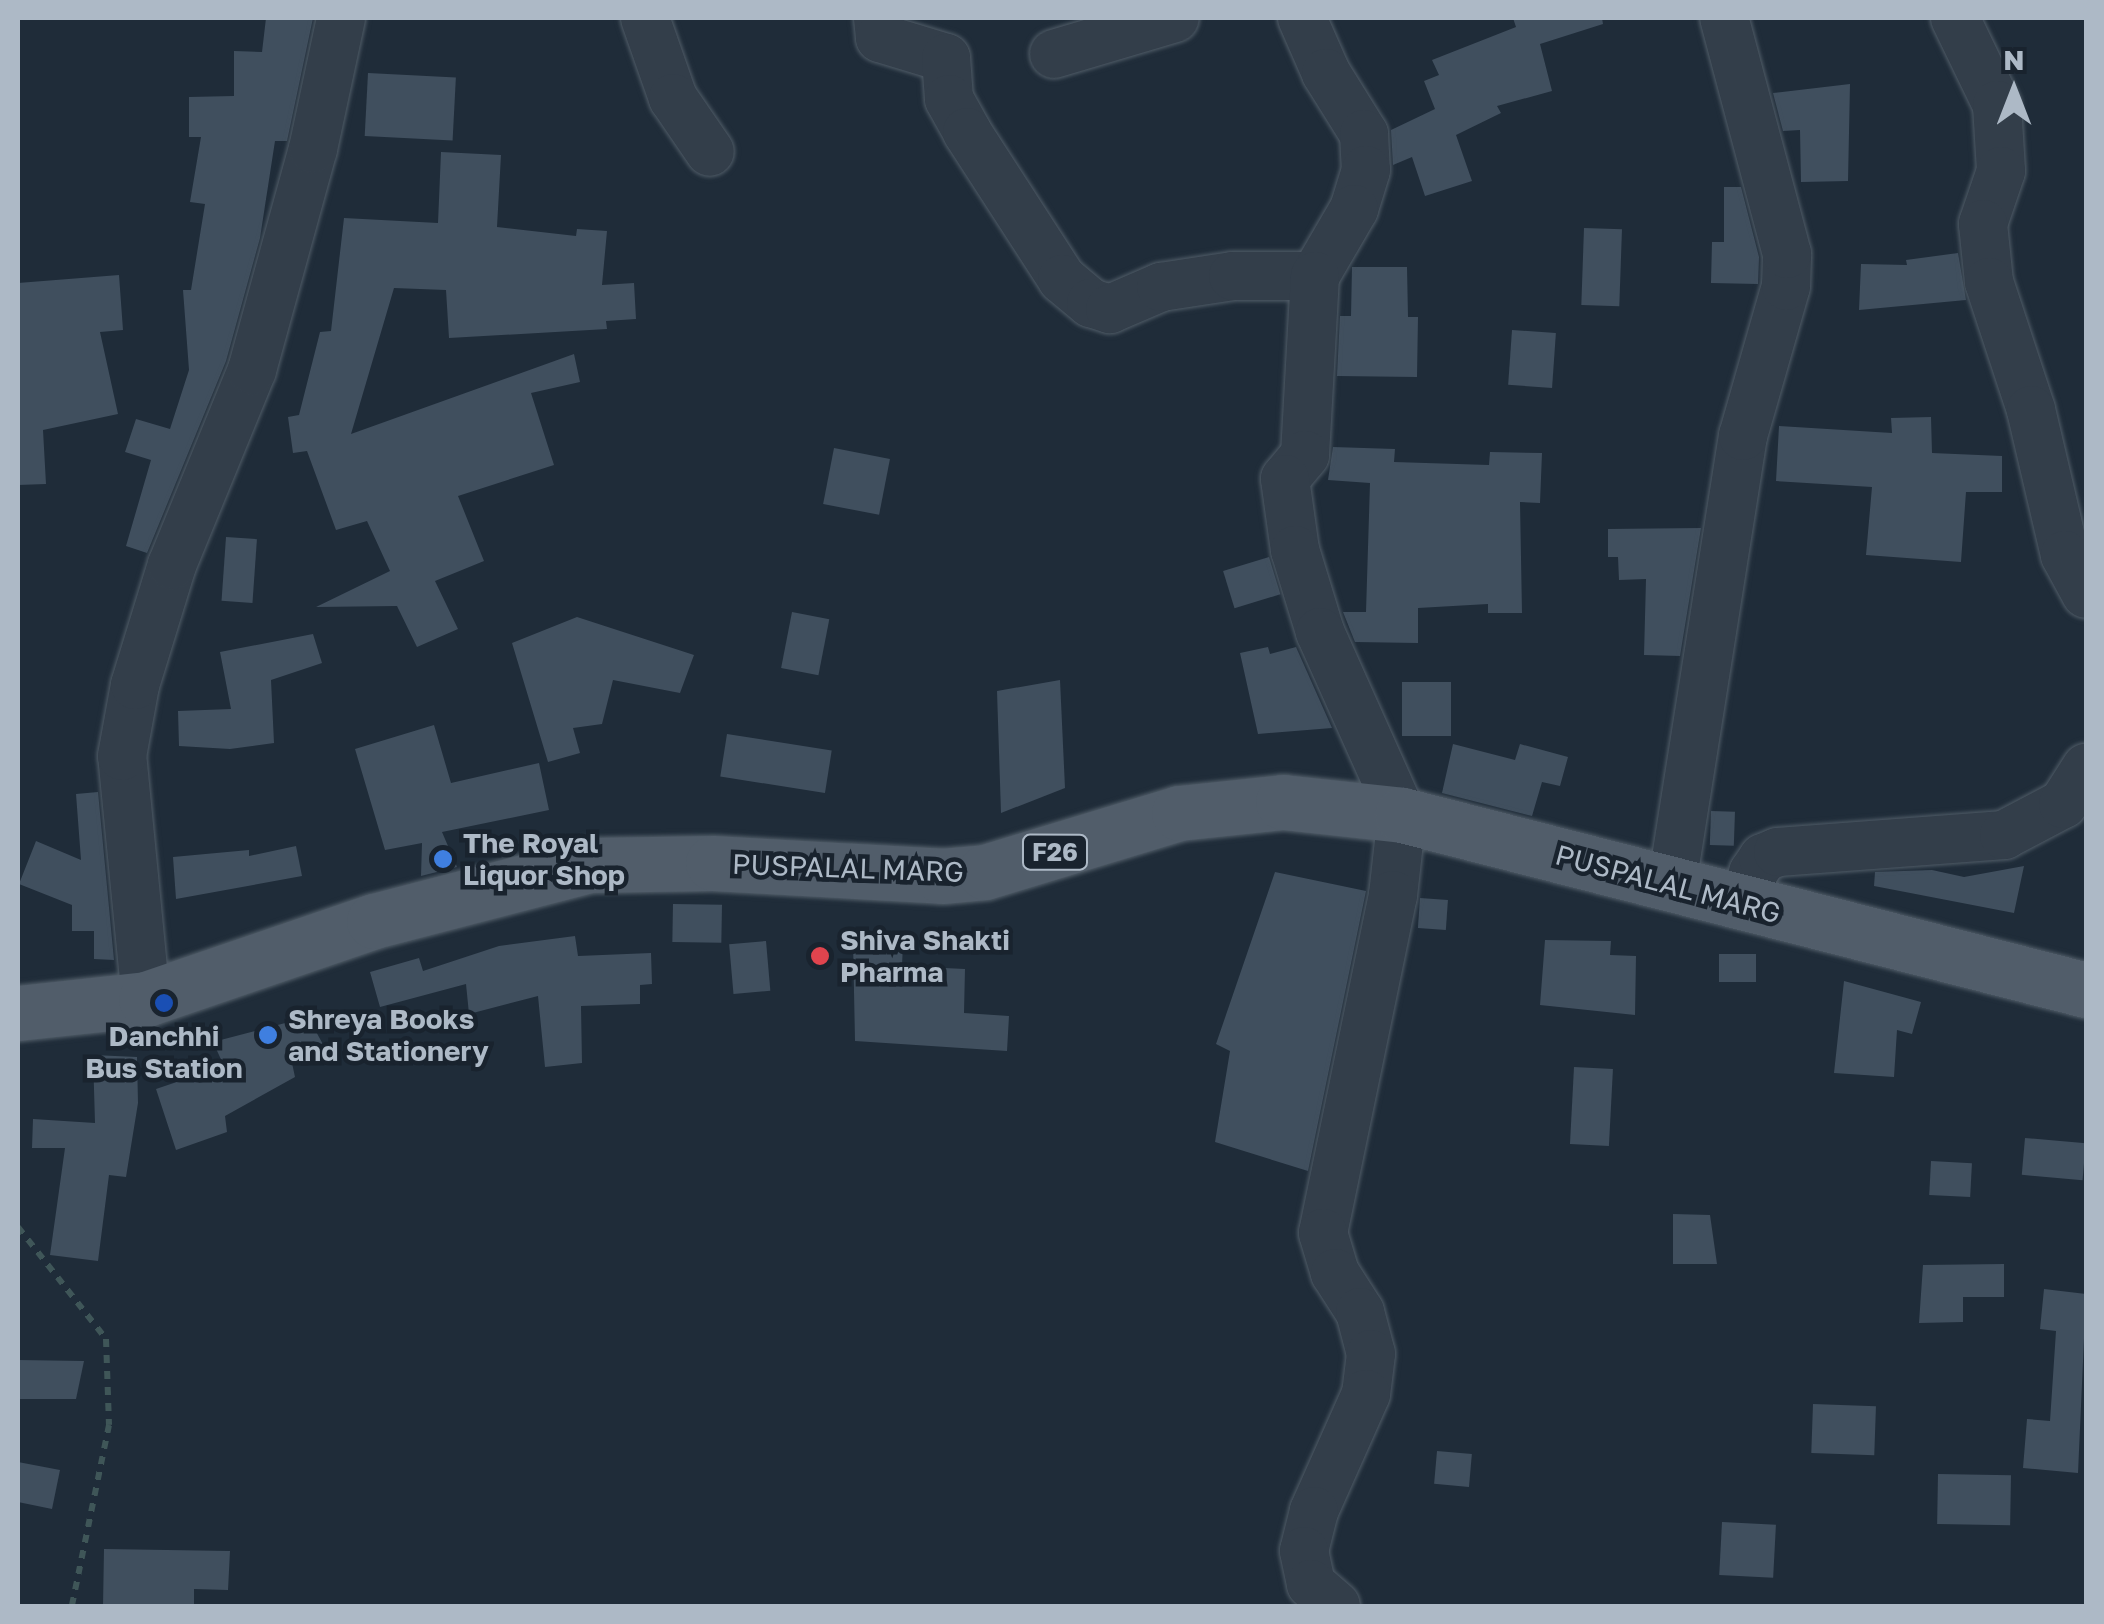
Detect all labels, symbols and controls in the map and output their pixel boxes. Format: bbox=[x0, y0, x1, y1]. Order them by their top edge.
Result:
north arrow bbox=[1964, 40, 2064, 140]
text: N bbox=[2003, 43, 2025, 76]
place label: The Royal Liquor Shop bbox=[463, 826, 625, 892]
road number: F26 bbox=[1020, 832, 1090, 872]
street label: PUSPALAL MARG bbox=[1552, 838, 1784, 930]
street label: PUSPALAL MARG bbox=[732, 847, 964, 889]
marker: The Royal Liquor Shop bbox=[432, 848, 454, 870]
place label: Shiva Shakti Pharma bbox=[840, 923, 1010, 989]
marker: Shiva Shakti Pharma bbox=[809, 945, 831, 967]
marker: Danchhi Bus Station bbox=[153, 992, 175, 1014]
place label: Shreya Books and Stationery bbox=[288, 1002, 489, 1068]
place label: Danchhi Bus Station bbox=[85, 1019, 243, 1085]
marker: Shreya Books and Stationery bbox=[257, 1024, 279, 1046]

